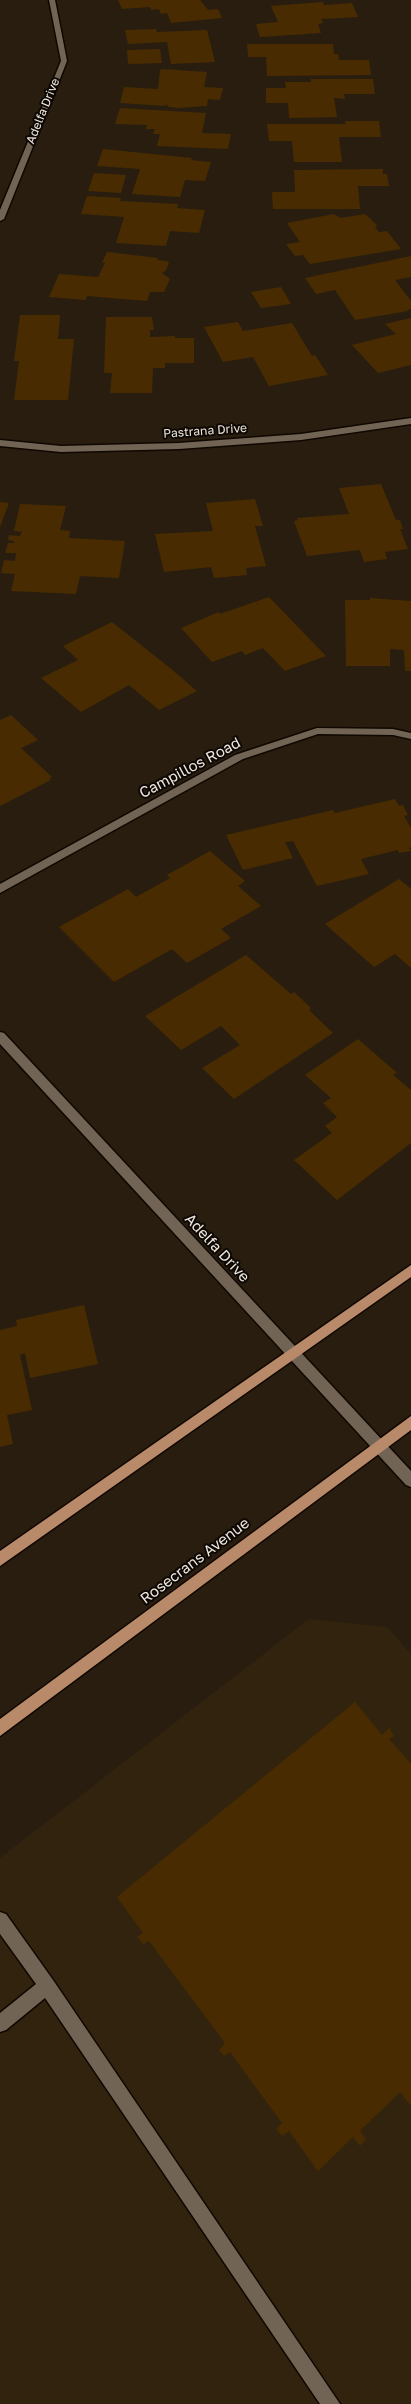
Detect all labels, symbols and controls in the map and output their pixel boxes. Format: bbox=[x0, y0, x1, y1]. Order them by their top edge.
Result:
street label: Adelfa Drive bbox=[23, 76, 63, 146]
street label: Pastrana Drive bbox=[163, 421, 247, 441]
street label: Campillos Road bbox=[136, 734, 244, 802]
street label: Adelfa Drive bbox=[181, 1210, 253, 1286]
street label: Rosecrans Avenue bbox=[137, 1514, 253, 1608]

